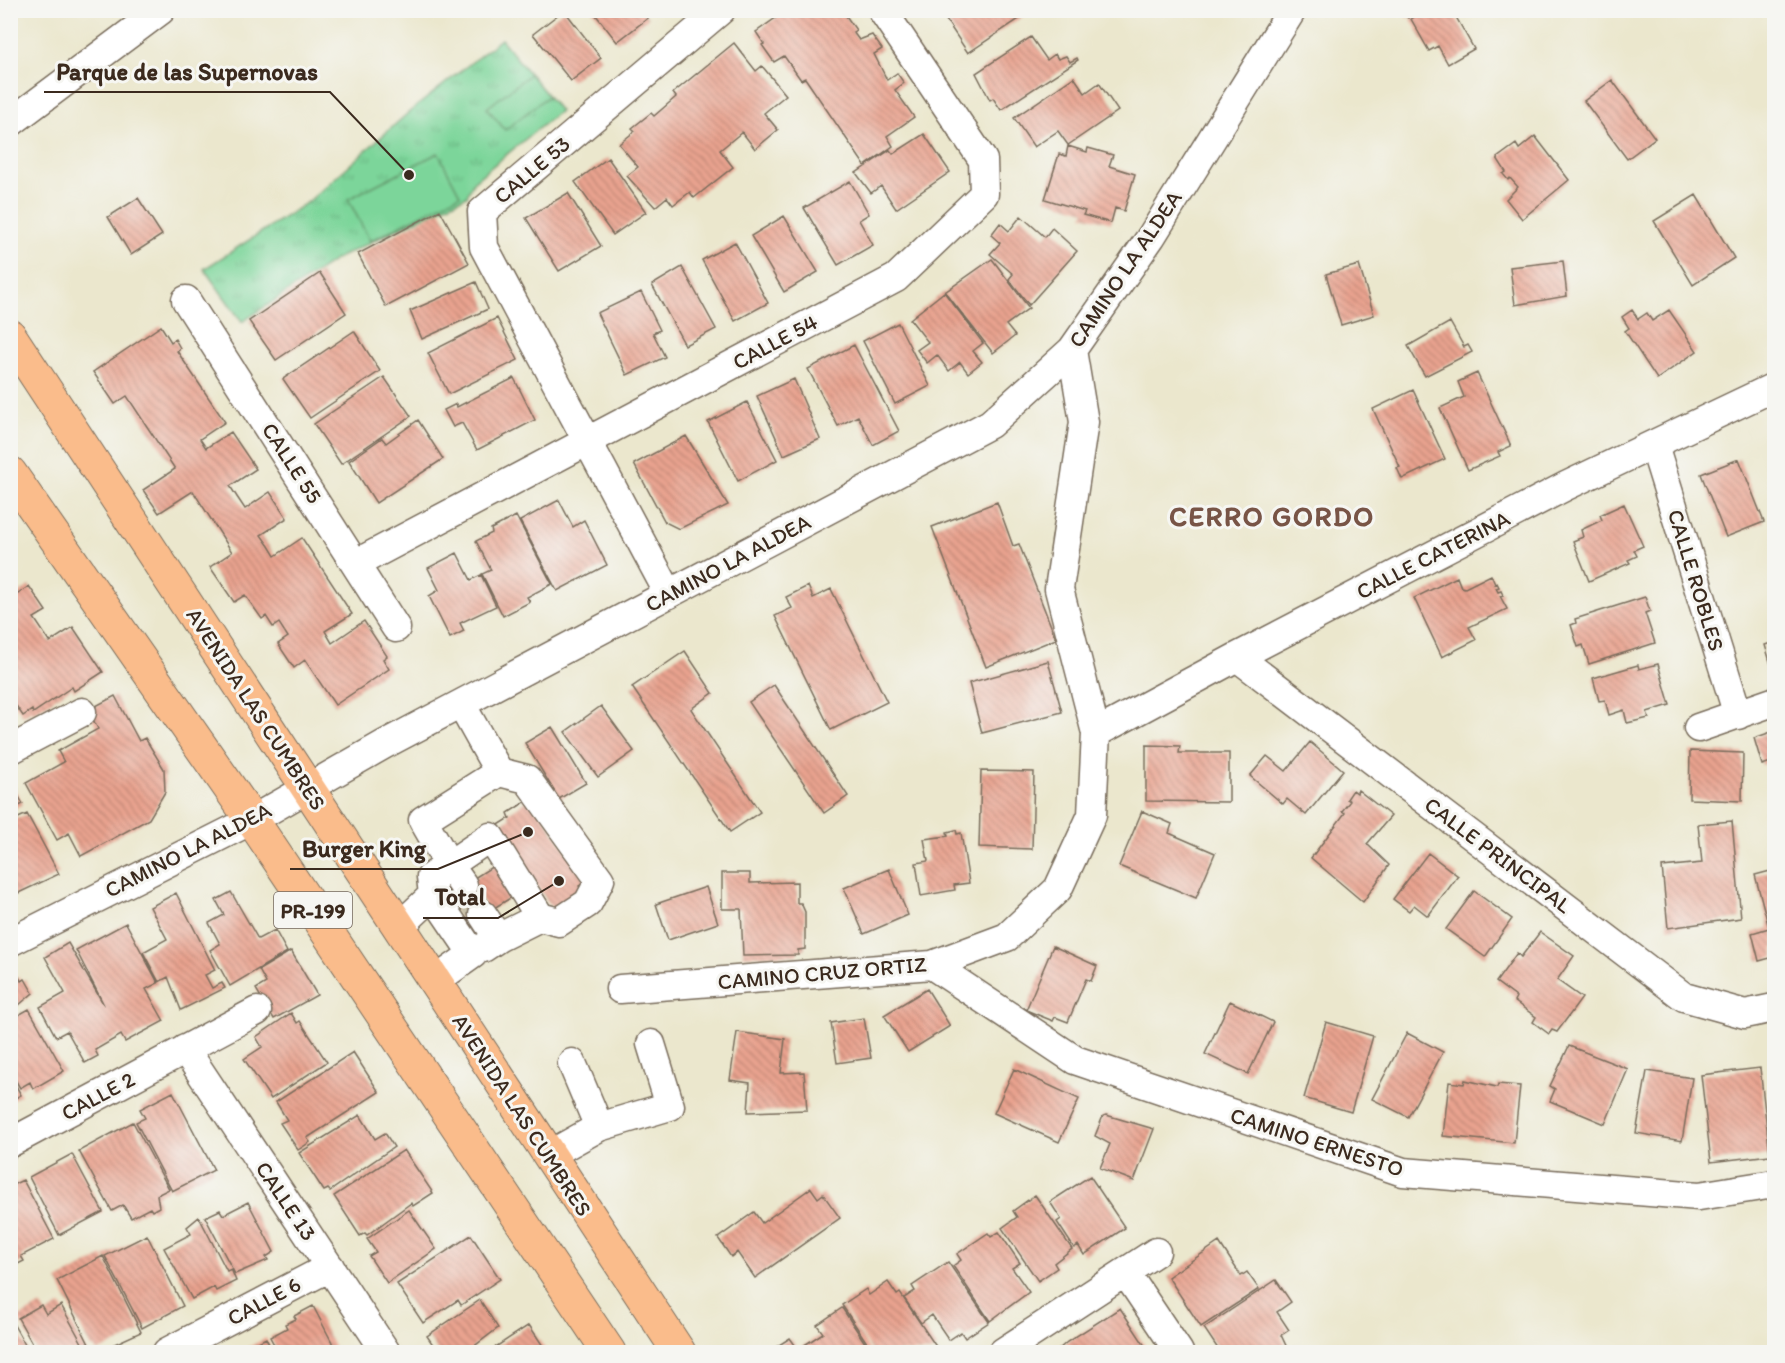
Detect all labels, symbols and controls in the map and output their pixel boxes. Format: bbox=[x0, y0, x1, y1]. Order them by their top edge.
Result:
callout: Parque de las Supernovas bbox=[44, 50, 330, 92]
text: Parque de las Supernovas bbox=[56, 57, 318, 87]
street label: CALLE 53 bbox=[488, 130, 576, 210]
street label: CAMINO LA ALDEA bbox=[1062, 185, 1188, 353]
street label: CALLE 54 bbox=[728, 308, 822, 376]
street label: CALLE 55 bbox=[256, 418, 328, 508]
district label: CERRO GORDO bbox=[1169, 499, 1375, 533]
street label: CALLE CATERINA bbox=[1352, 505, 1514, 605]
street label: CALLE ROBLES bbox=[1662, 506, 1730, 654]
street label: CAMINO LA ALDEA bbox=[641, 508, 815, 618]
street label: AVENIDA LAS CUMBRES bbox=[180, 603, 332, 815]
street label: CALLE PRINCIPAL bbox=[1419, 791, 1577, 919]
street label: CAMINO LA ALDEA bbox=[100, 796, 276, 904]
callout: Burger King bbox=[290, 827, 438, 869]
text: Burger King bbox=[302, 834, 427, 864]
callout: Total bbox=[423, 876, 498, 918]
text: Total bbox=[434, 882, 486, 911]
road number: PR-199 bbox=[274, 892, 352, 928]
street label: CAMINO CRUZ ORTIZ bbox=[716, 950, 928, 996]
street label: AVENIDA LAS CUMBRES bbox=[446, 1009, 598, 1221]
street label: CALLE 2 bbox=[57, 1065, 140, 1127]
street label: CAMINO ERNESTO bbox=[1227, 1101, 1407, 1183]
street label: CALLE 13 bbox=[250, 1156, 322, 1246]
street label: CALLE 6 bbox=[223, 1270, 305, 1332]

